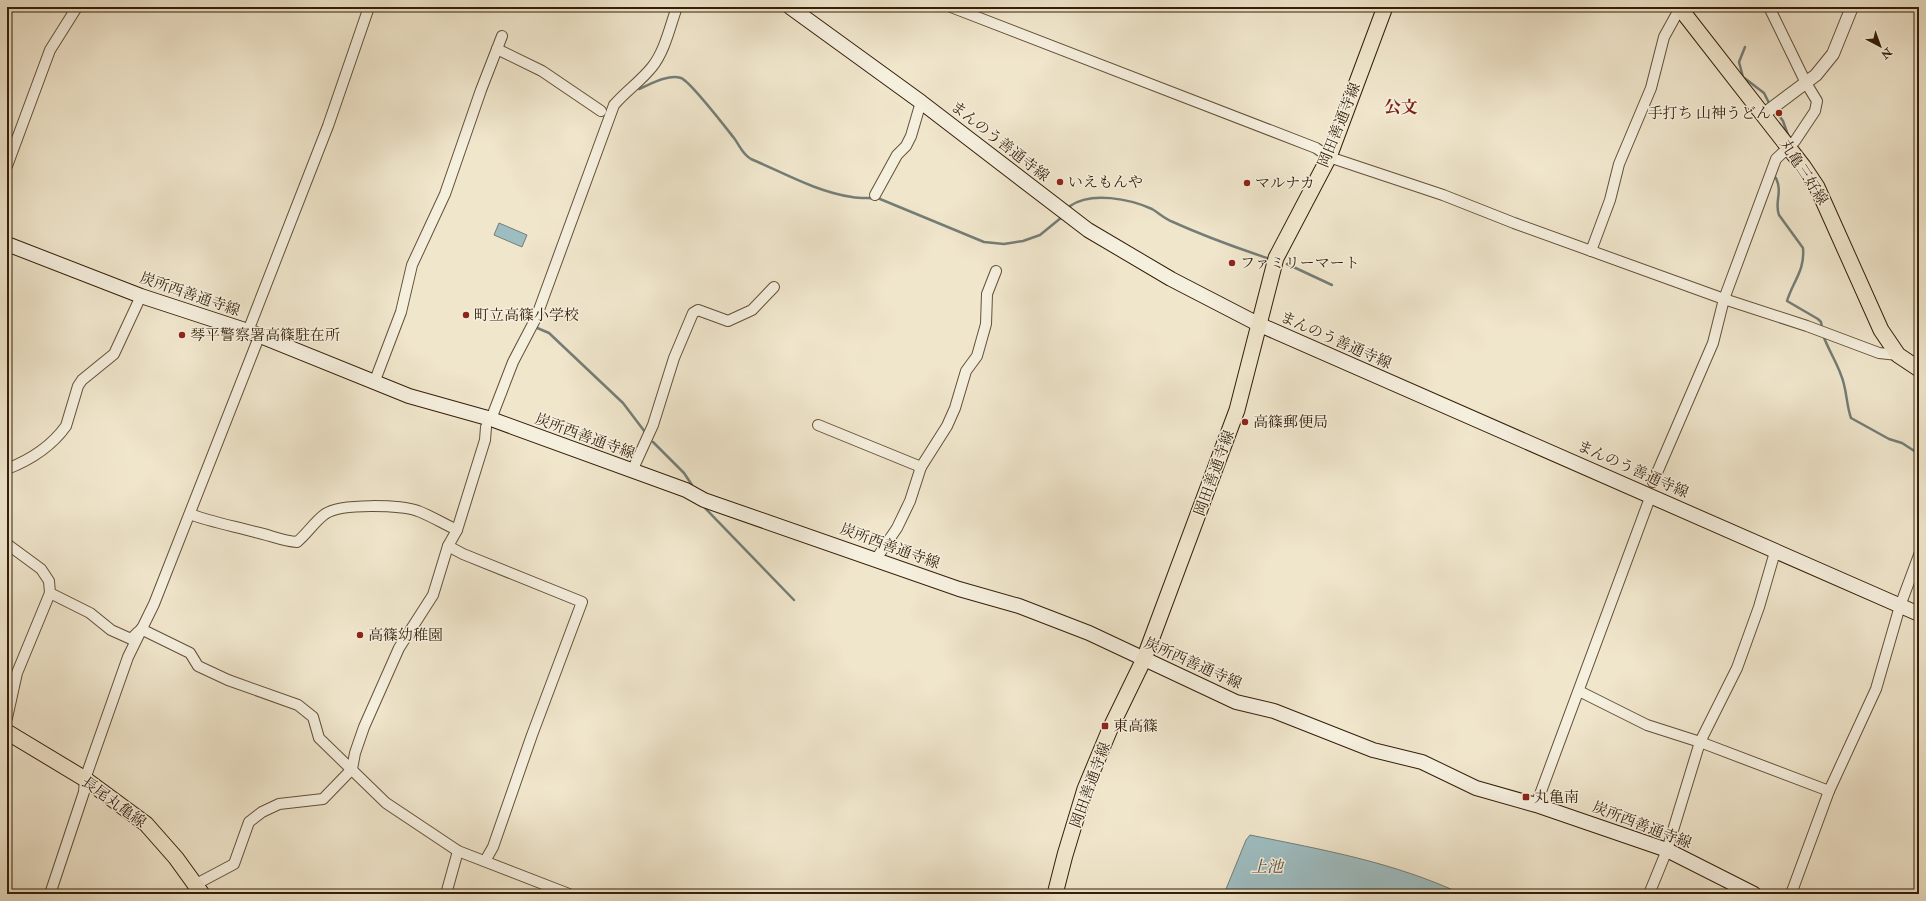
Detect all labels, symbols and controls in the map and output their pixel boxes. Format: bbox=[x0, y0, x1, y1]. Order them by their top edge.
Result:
north arrow bbox=[1860, 26, 1900, 66]
text: N bbox=[1877, 44, 1895, 62]
street label: 岡田善通寺線 bbox=[1314, 80, 1365, 170]
street label: まんのう善通寺線 bbox=[947, 97, 1053, 186]
district label: 公文 bbox=[1384, 97, 1418, 118]
place label: 手打ち 山神うどん bbox=[1648, 104, 1771, 123]
marker: 手打ち 山神うどん bbox=[1774, 108, 1784, 118]
street label: 丸亀三好線 bbox=[1775, 136, 1832, 209]
place label: いえもんや bbox=[1068, 173, 1143, 192]
place label: マルナカ bbox=[1255, 174, 1315, 193]
marker: いえもんや bbox=[1055, 177, 1065, 187]
marker: マルナカ bbox=[1242, 178, 1252, 188]
place label: ファミリーマート bbox=[1240, 254, 1360, 273]
marker: ファミリーマート bbox=[1227, 258, 1237, 268]
street label: 炭所西善通寺線 bbox=[137, 268, 243, 321]
place label: 町立高篠小学校 bbox=[474, 306, 579, 325]
street label: まんのう善通寺線 bbox=[1277, 307, 1394, 374]
marker: 町立高篠小学校 bbox=[461, 310, 471, 320]
place label: 琴平警察署高篠駐在所 bbox=[190, 326, 340, 345]
marker: 琴平警察署高篠駐在所 bbox=[177, 330, 187, 340]
street label: 炭所西善通寺線 bbox=[532, 410, 637, 463]
place label: 高篠郵便局 bbox=[1253, 413, 1328, 432]
marker: 高篠郵便局 bbox=[1240, 417, 1250, 427]
street label: 岡田善通寺線 bbox=[1190, 428, 1239, 519]
street label: まんのう善通寺線 bbox=[1574, 436, 1691, 503]
street label: 炭所西善通寺線 bbox=[837, 520, 942, 573]
place label: 高篠幼稚園 bbox=[368, 626, 443, 645]
marker: 高篠幼稚園 bbox=[355, 630, 365, 640]
street label: 炭所西善通寺線 bbox=[1141, 633, 1245, 693]
place label: 東高篠 bbox=[1113, 717, 1158, 736]
marker: 東高篠 bbox=[1100, 721, 1110, 731]
street label: 岡田善通寺線 bbox=[1066, 740, 1115, 831]
street label: 長尾丸亀線 bbox=[78, 773, 150, 832]
place label: 丸亀南 bbox=[1534, 788, 1579, 807]
marker: 丸亀南 bbox=[1521, 792, 1531, 802]
street label: 炭所西善通寺線 bbox=[1589, 798, 1694, 853]
water label: 上池 bbox=[1251, 857, 1285, 877]

